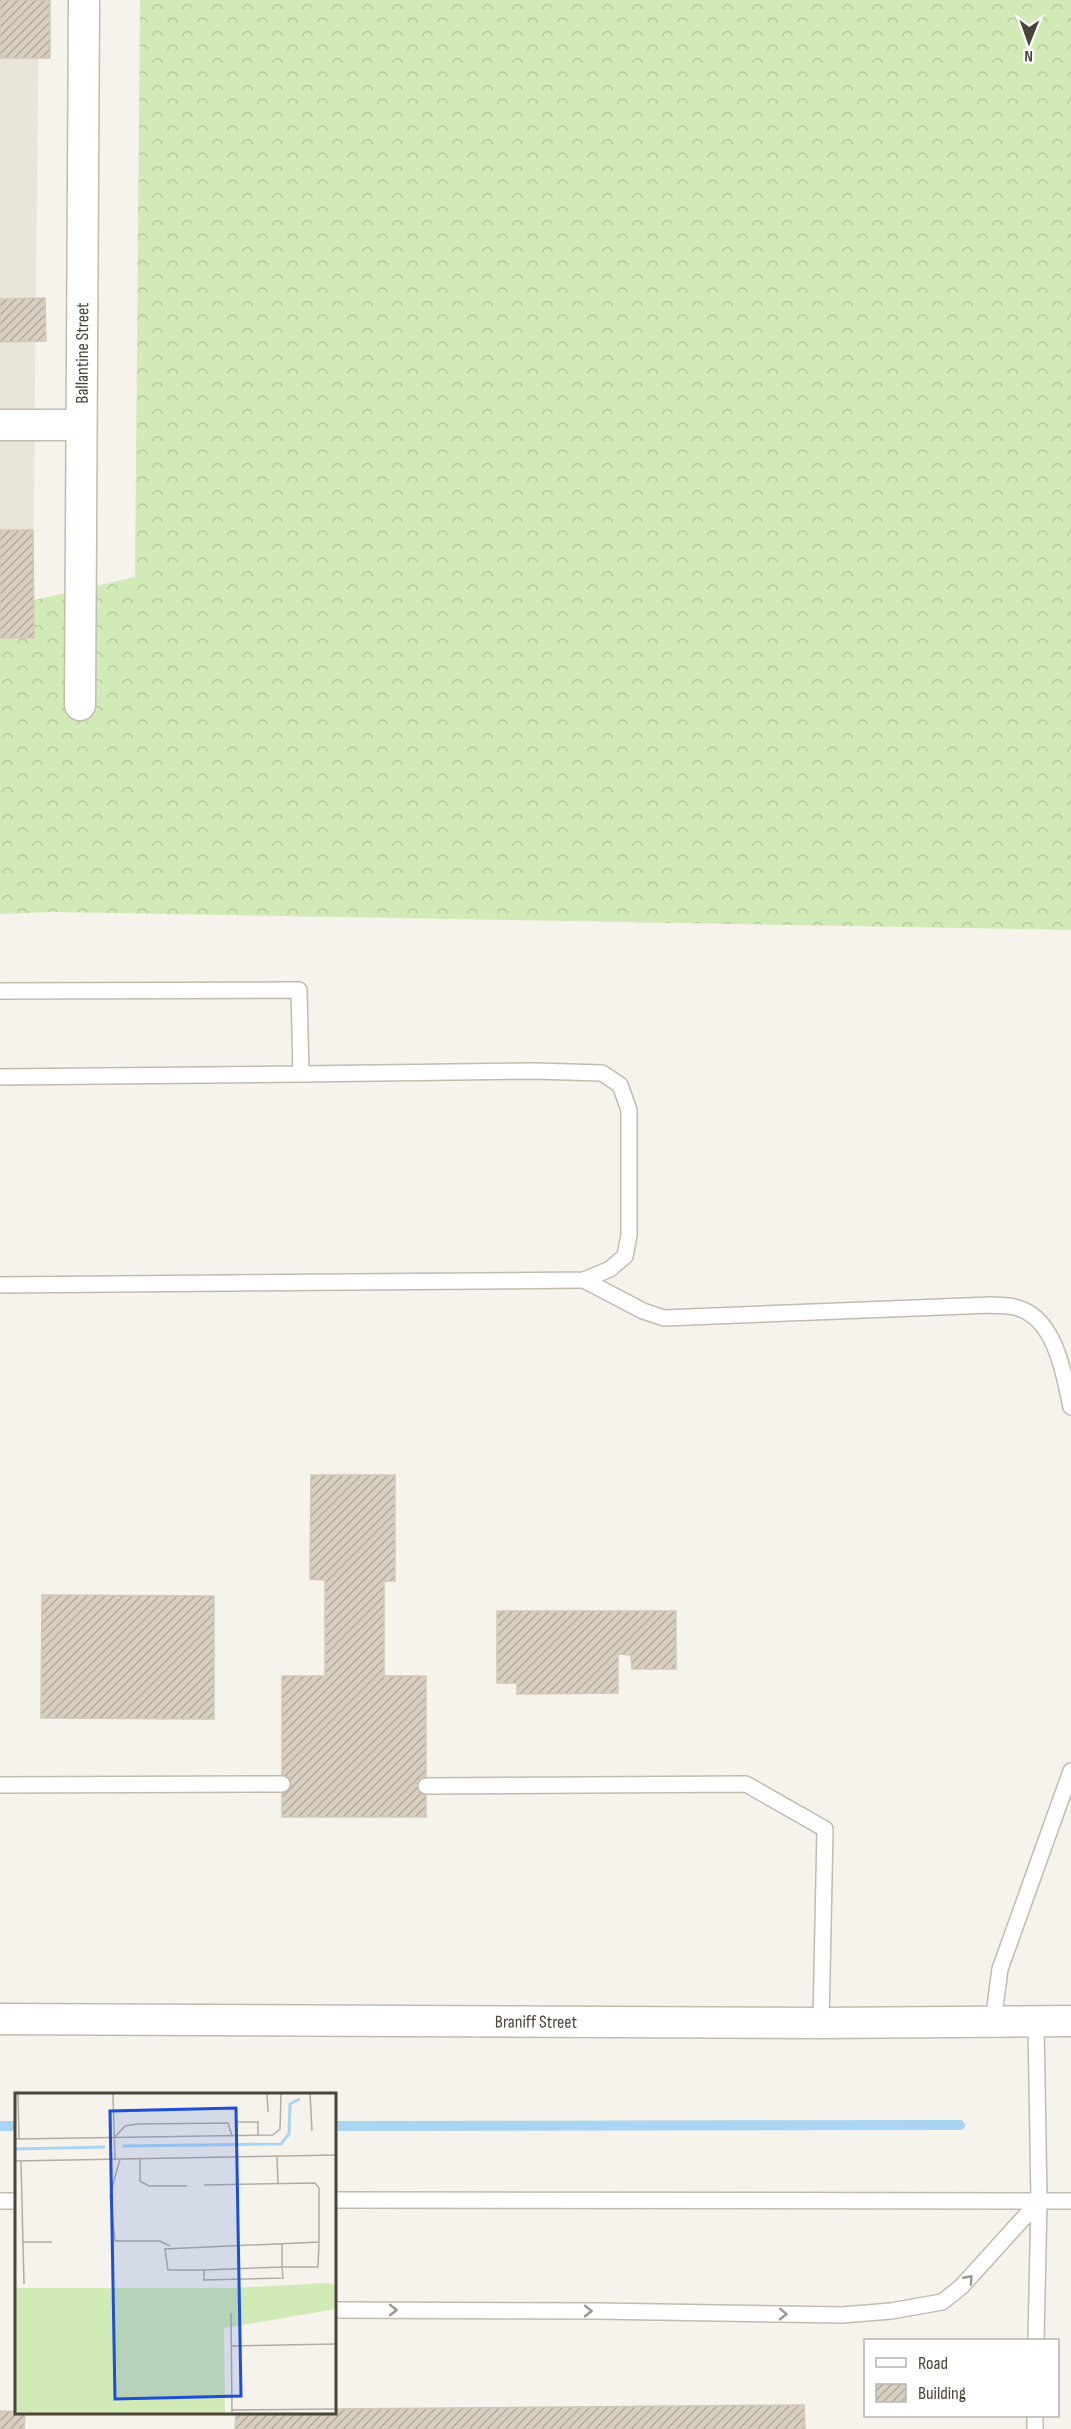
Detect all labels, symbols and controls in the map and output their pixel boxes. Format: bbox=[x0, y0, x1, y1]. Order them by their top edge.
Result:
north arrow bbox=[999, 12, 1059, 72]
text: N bbox=[1024, 46, 1033, 65]
street label: Ballantine Street bbox=[71, 302, 93, 404]
street label: Braniff Street bbox=[495, 2011, 578, 2032]
inset map bbox=[15, 2093, 336, 2414]
one-way arrow bbox=[962, 2276, 973, 2286]
one-way arrow bbox=[388, 2304, 397, 2316]
one-way arrow bbox=[583, 2305, 592, 2317]
one-way arrow bbox=[778, 2308, 787, 2320]
legend bbox=[864, 2339, 1059, 2417]
text: Road bbox=[918, 2353, 948, 2374]
text: Building bbox=[918, 2383, 966, 2404]

